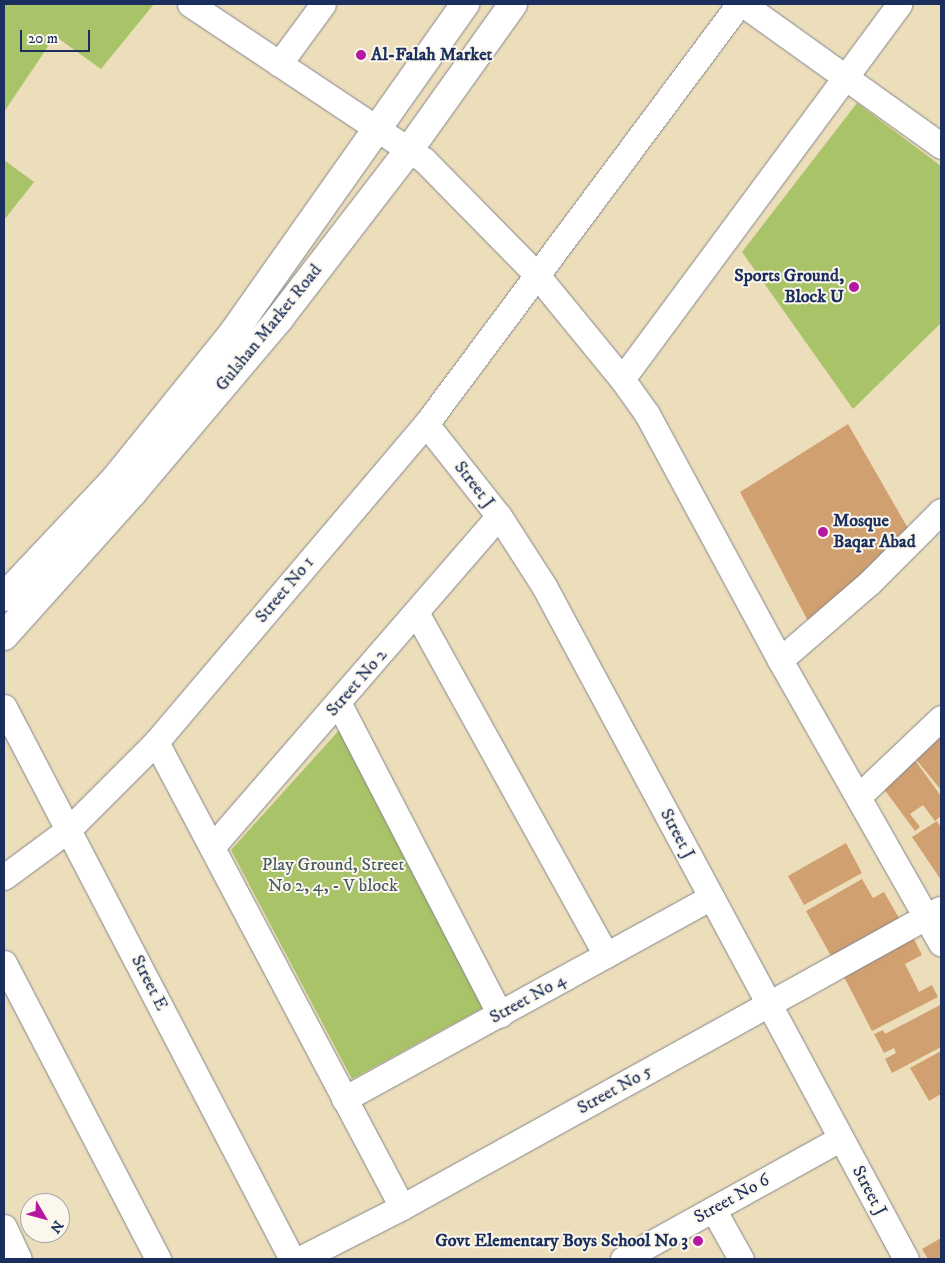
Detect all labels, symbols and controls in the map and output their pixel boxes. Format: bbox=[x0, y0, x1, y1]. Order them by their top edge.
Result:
scale bar bbox=[22, 20, 92, 52]
text: 20 m bbox=[28, 29, 58, 48]
place label: Al-Falah Market bbox=[371, 44, 492, 66]
marker: Al-Falah Market bbox=[355, 49, 367, 61]
street label: Gulshan Market Road bbox=[211, 260, 327, 396]
place label: Sports Ground, Block U bbox=[734, 266, 844, 308]
marker: Sports Ground, Block U bbox=[848, 281, 860, 293]
street label: Street J bbox=[449, 457, 499, 513]
place label: Mosque Baqar Abad bbox=[833, 511, 916, 554]
marker: Mosque Baqar Abad bbox=[817, 526, 829, 538]
street label: Street No 1 bbox=[251, 552, 319, 628]
street label: Street No 2 bbox=[322, 645, 392, 721]
street label: Street J bbox=[655, 805, 699, 863]
park label: Play Ground, Street No 2, 4, - V block bbox=[262, 855, 404, 898]
street label: Street E bbox=[126, 952, 172, 1014]
street label: Street No 4 bbox=[486, 969, 570, 1029]
street label: Street No 5 bbox=[574, 1061, 656, 1119]
street label: Street J bbox=[847, 1162, 891, 1220]
street label: Street No 6 bbox=[691, 1169, 773, 1229]
north arrow bbox=[20, 1193, 70, 1243]
text: N bbox=[46, 1216, 67, 1236]
place label: Govt Elementary Boys School No 3 bbox=[435, 1230, 688, 1252]
marker: Govt Elementary Boys School No 3 bbox=[692, 1235, 704, 1247]

